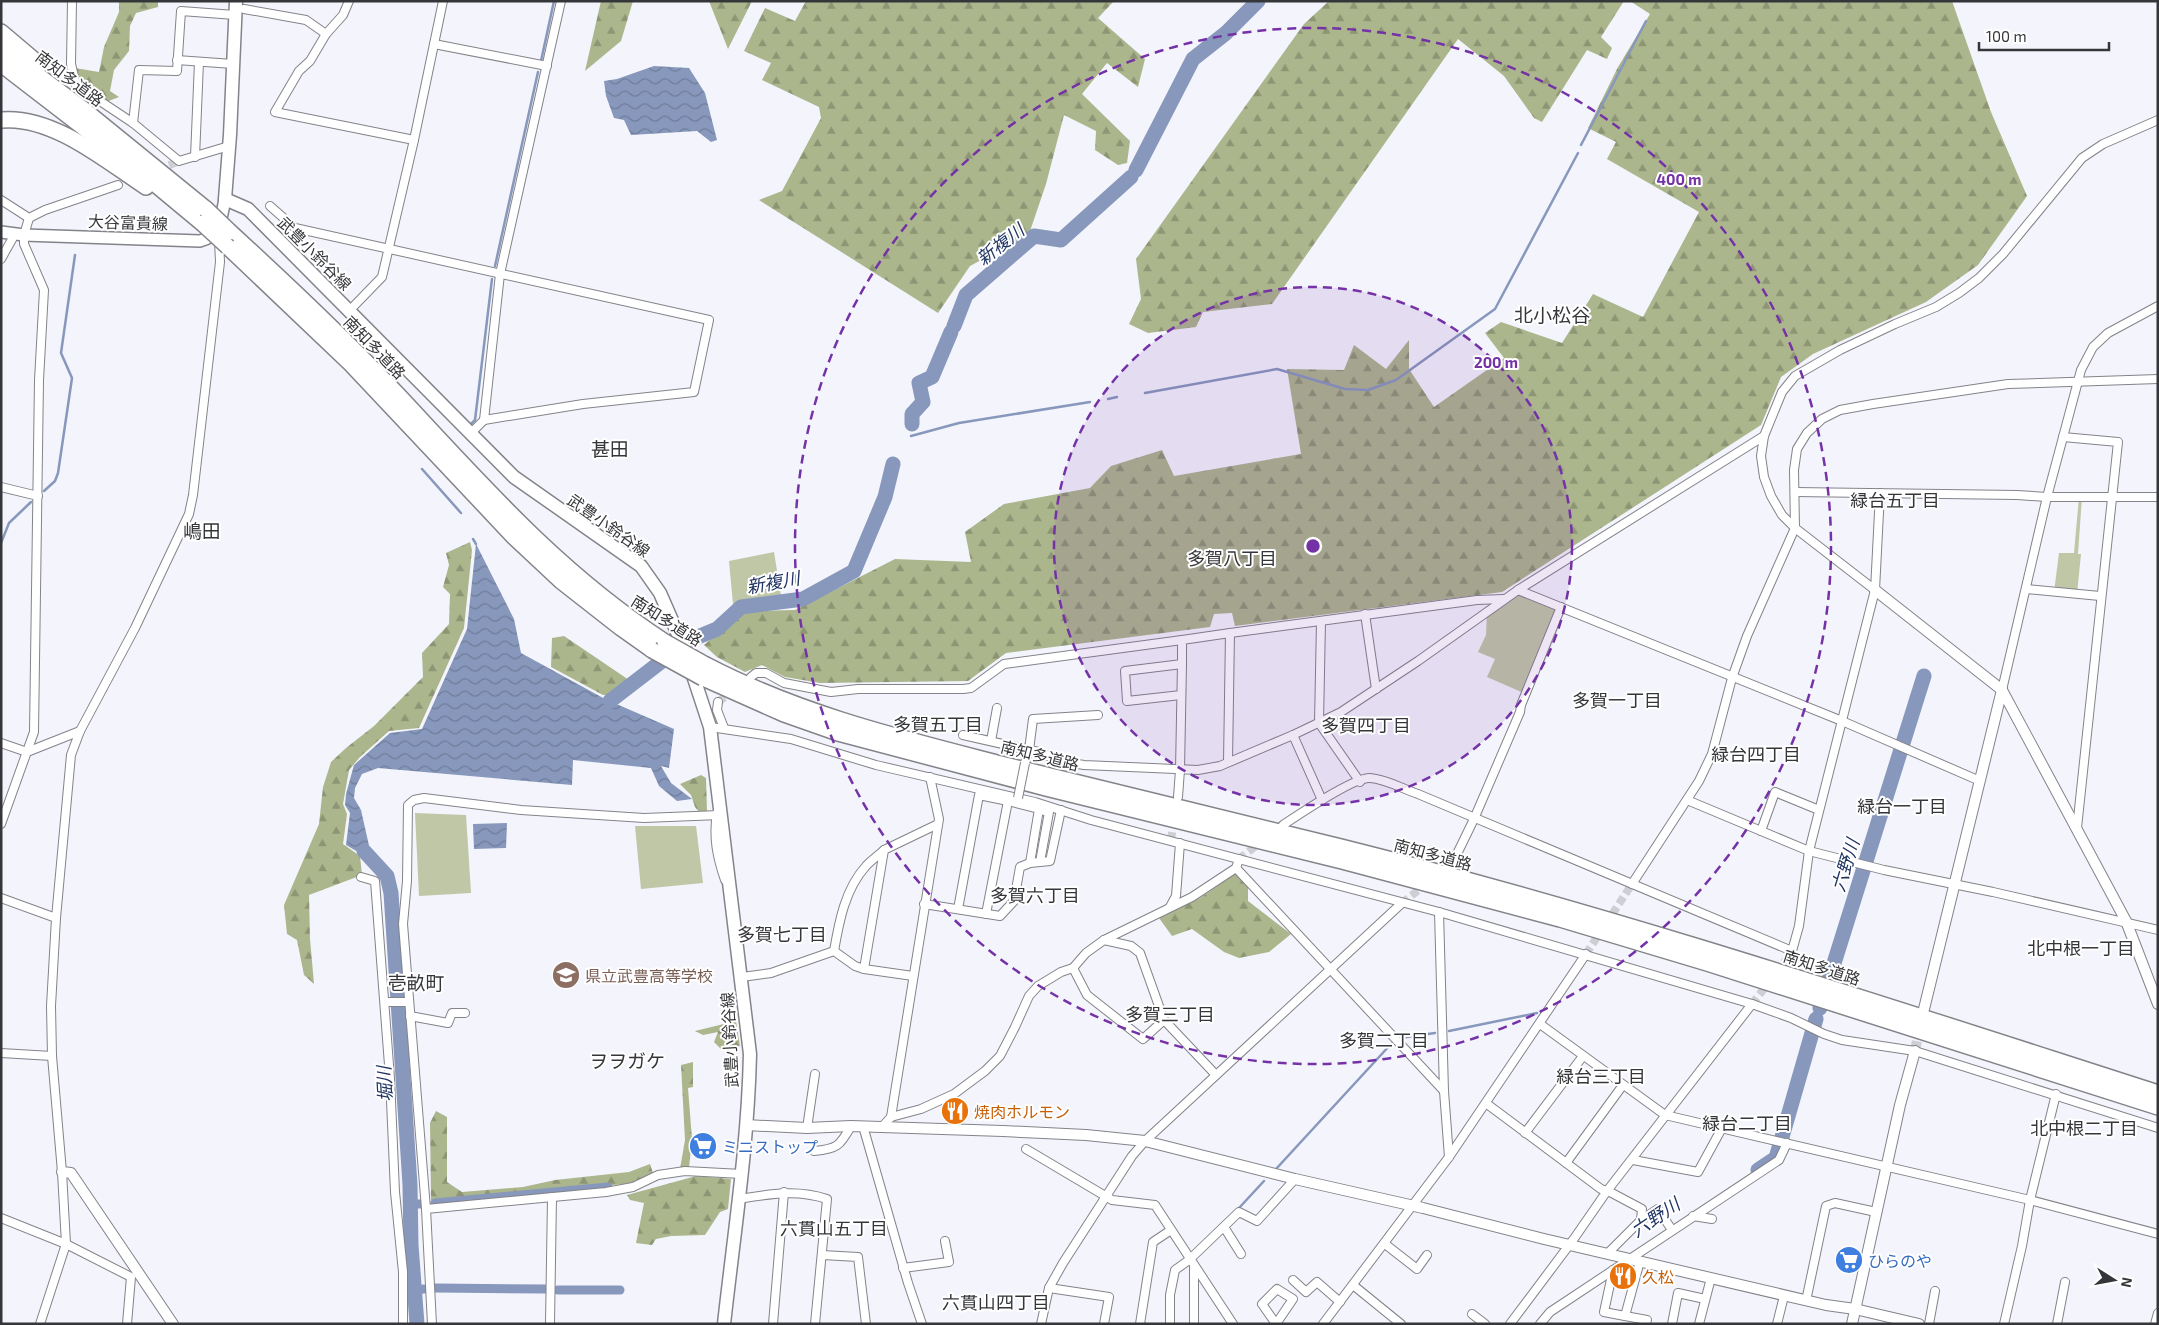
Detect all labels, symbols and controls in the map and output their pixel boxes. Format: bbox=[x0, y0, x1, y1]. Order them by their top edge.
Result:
scale bar bbox=[1979, 20, 2109, 52]
text: 100 m bbox=[1986, 27, 2027, 45]
street label: 南知多道路 bbox=[32, 46, 108, 110]
text: 400 m bbox=[1657, 170, 1701, 188]
street label: 大谷富貴線 bbox=[88, 211, 168, 233]
street label: 武豊小鈴谷線 bbox=[274, 212, 356, 294]
water label: 新複川 bbox=[972, 217, 1030, 269]
district label: 北小松谷 bbox=[1514, 303, 1590, 326]
street label: 南知多道路 bbox=[340, 312, 410, 382]
text: 200 m bbox=[1474, 353, 1518, 371]
district label: 甚田 bbox=[591, 437, 629, 460]
district label: 緑台五丁目 bbox=[1850, 489, 1940, 511]
street label: 武豊小鈴谷線 bbox=[564, 490, 654, 560]
district label: 嶋田 bbox=[183, 519, 221, 542]
centre of rings bbox=[1304, 537, 1322, 555]
district label: 多賀八丁目 bbox=[1187, 547, 1277, 569]
water label: 新複川 bbox=[745, 566, 803, 598]
street label: 南知多道路 bbox=[628, 591, 706, 649]
district label: 多賀一丁目 bbox=[1572, 689, 1662, 711]
district label: 多賀五丁目 bbox=[893, 713, 983, 735]
district label: 多賀四丁目 bbox=[1321, 714, 1411, 736]
street label: 南知多道路 bbox=[999, 736, 1081, 774]
district label: 緑台四丁目 bbox=[1711, 743, 1801, 765]
district label: 緑台一丁目 bbox=[1857, 795, 1947, 817]
street label: 南知多道路 bbox=[1392, 834, 1474, 874]
water label: 六野川 bbox=[1827, 834, 1864, 894]
district label: 多賀六丁目 bbox=[990, 884, 1080, 906]
district label: 多賀七丁目 bbox=[737, 923, 827, 945]
district label: 北中根一丁目 bbox=[2027, 937, 2135, 959]
street label: 南知多道路 bbox=[1781, 946, 1863, 988]
school or university icon: 県立武豊高等学校 bbox=[551, 960, 581, 990]
place label: 県立武豊高等学校 bbox=[585, 966, 713, 985]
district label: 壱畝町 bbox=[387, 971, 445, 994]
street label: 武豊小鈴谷線 bbox=[717, 992, 741, 1088]
district label: 多賀三丁目 bbox=[1125, 1003, 1215, 1025]
district label: 多賀二丁目 bbox=[1339, 1029, 1429, 1051]
district label: ヲヲガケ bbox=[589, 1049, 665, 1072]
water label: 堀川 bbox=[372, 1063, 396, 1103]
district label: 緑台三丁目 bbox=[1556, 1065, 1646, 1087]
restaurant icon: 焼肉ホルモン bbox=[940, 1096, 970, 1126]
place label: 焼肉ホルモン bbox=[974, 1102, 1070, 1121]
district label: 緑台二丁目 bbox=[1702, 1112, 1792, 1134]
district label: 北中根二丁目 bbox=[2030, 1117, 2138, 1139]
supermarket icon: ミニストップ bbox=[688, 1131, 718, 1161]
place label: ミニストップ bbox=[722, 1137, 818, 1156]
water label: 六野川 bbox=[1626, 1192, 1685, 1241]
district label: 六貫山五丁目 bbox=[780, 1217, 888, 1239]
supermarket icon: ひらのや bbox=[1834, 1245, 1864, 1275]
place label: ひらのや bbox=[1868, 1251, 1932, 1270]
north arrow bbox=[2089, 1255, 2139, 1305]
restaurant icon: 久松 bbox=[1608, 1261, 1638, 1291]
place label: 久松 bbox=[1642, 1267, 1674, 1286]
text: N bbox=[2118, 1276, 2137, 1289]
district label: 六貫山四丁目 bbox=[942, 1291, 1050, 1313]

